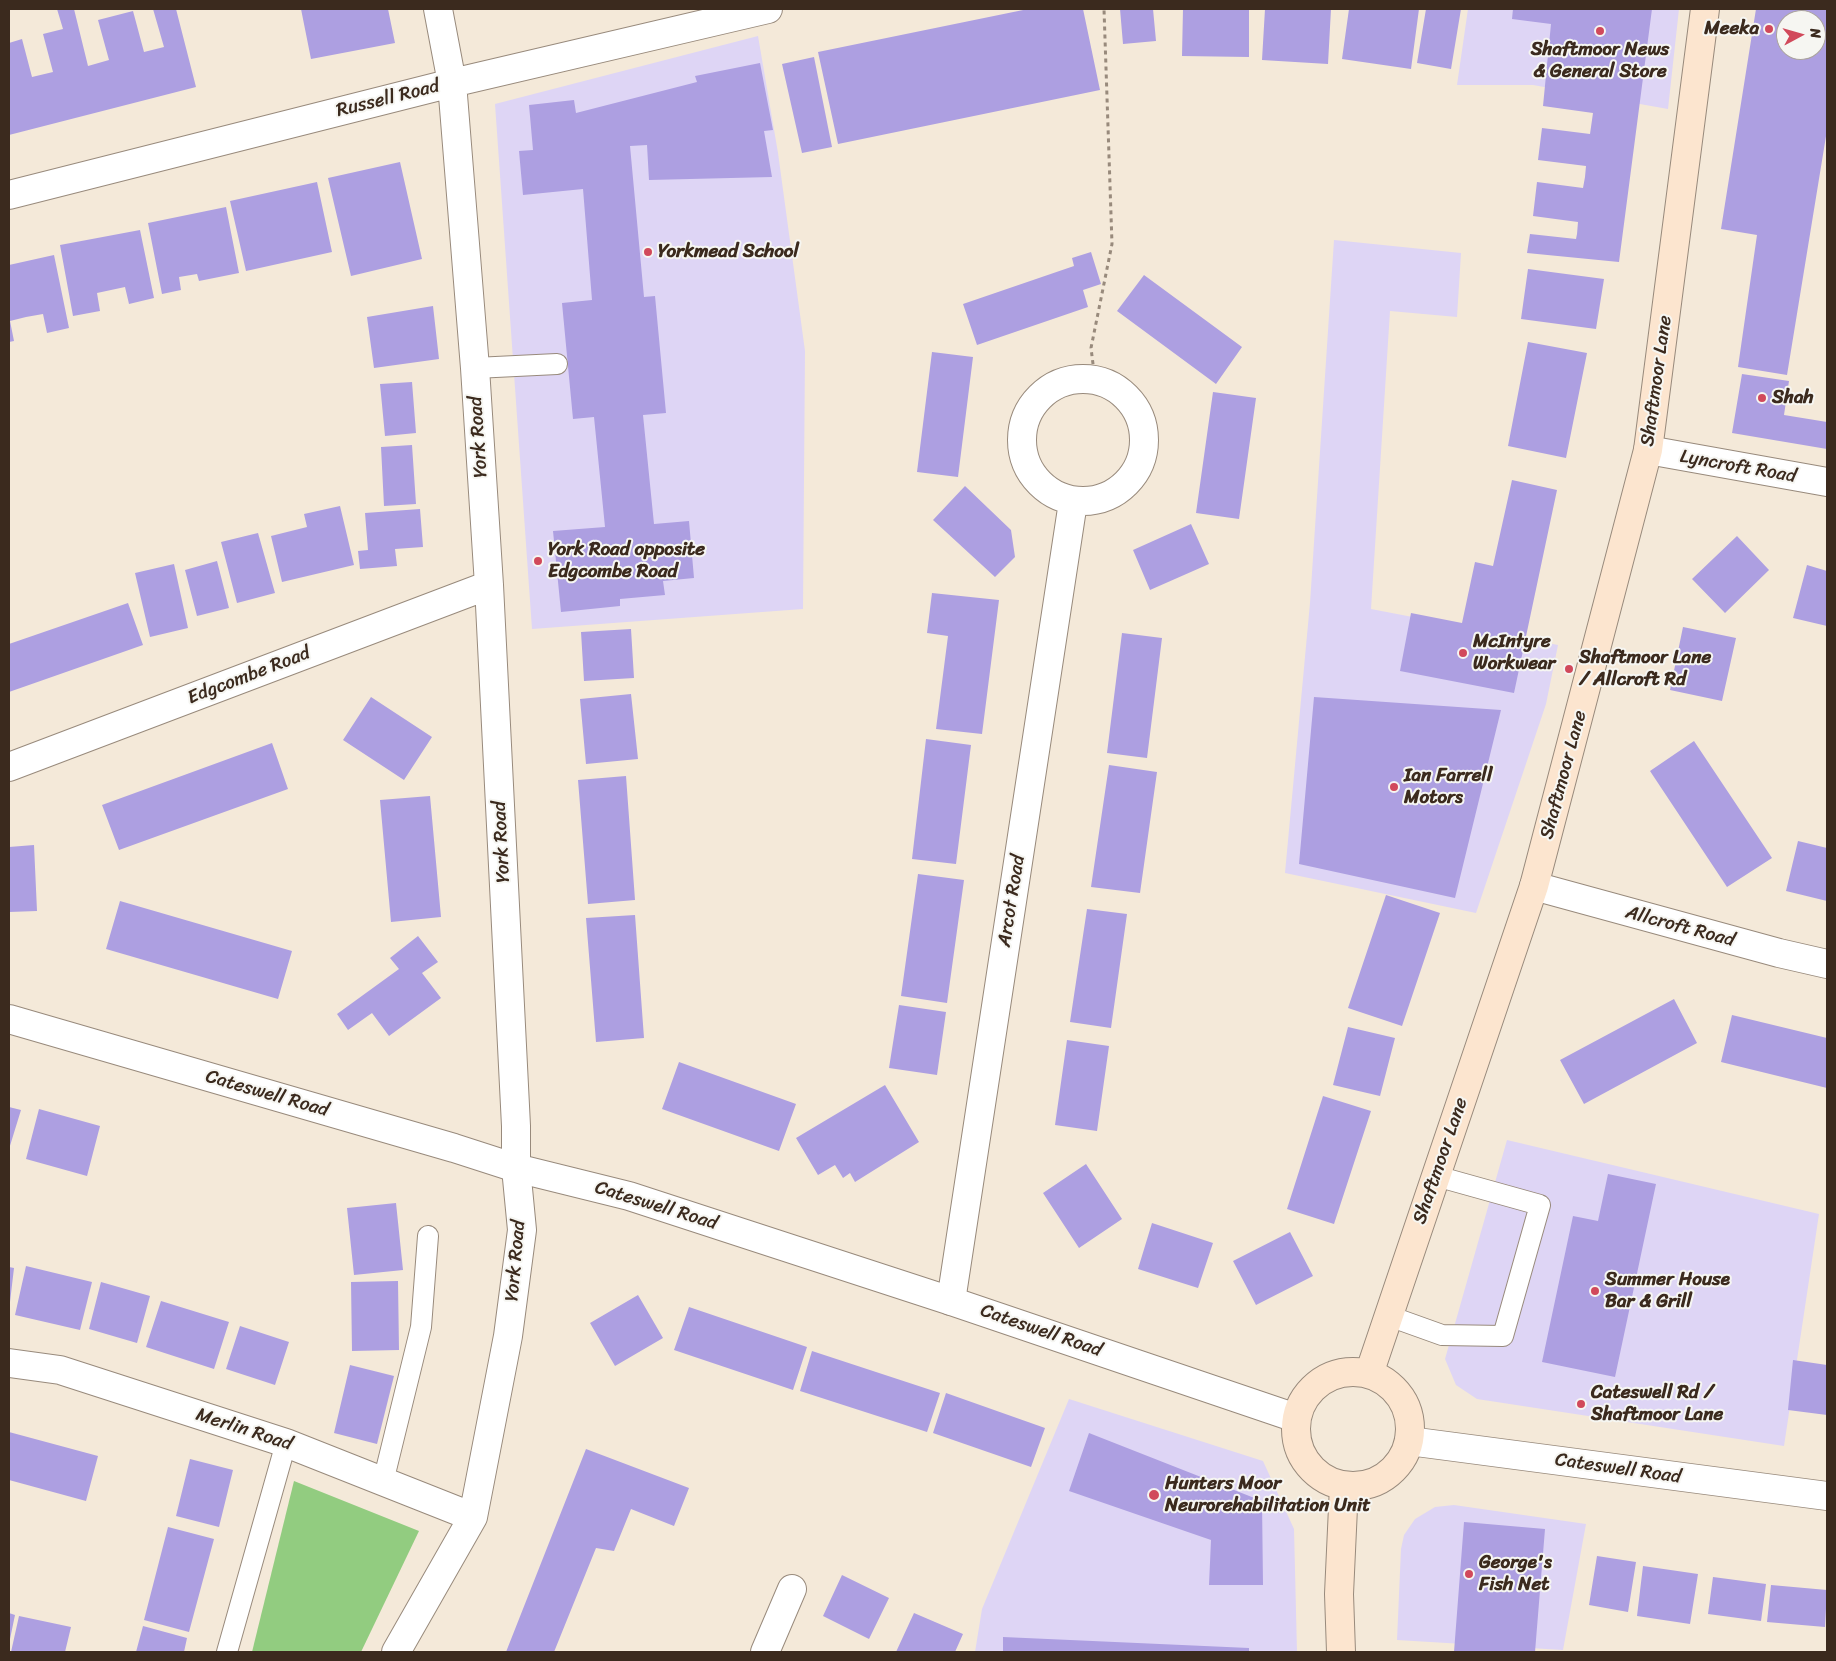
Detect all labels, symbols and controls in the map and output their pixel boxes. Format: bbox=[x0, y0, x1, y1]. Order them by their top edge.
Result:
north arrow bbox=[1776, 10, 1826, 60]
place label: Meeka bbox=[1704, 18, 1759, 40]
marker: Meeka bbox=[1763, 23, 1775, 35]
marker: Shaftmoor News & General Store bbox=[1594, 25, 1606, 37]
text: N bbox=[1802, 27, 1828, 40]
place label: Shaftmoor News & General Store bbox=[1531, 39, 1669, 83]
street label: Russell Road bbox=[334, 75, 442, 123]
place label: Yorkmead School bbox=[658, 241, 799, 263]
marker: Yorkmead School bbox=[642, 246, 654, 258]
street label: Shaftmoor Lane bbox=[1637, 314, 1677, 448]
place label: Shah bbox=[1772, 387, 1813, 409]
marker: Shah bbox=[1756, 392, 1768, 404]
street label: York Road bbox=[465, 395, 493, 479]
street label: Lyncroft Road bbox=[1678, 446, 1798, 488]
place label: York Road opposite Edgcombe Road bbox=[548, 539, 705, 583]
marker: York Road opposite Edgcombe Road bbox=[532, 555, 544, 567]
place label: McIntyre Workwear bbox=[1473, 631, 1555, 675]
street label: Edgcombe Road bbox=[184, 642, 314, 710]
marker: McIntyre Workwear bbox=[1457, 647, 1469, 659]
place label: Shaftmoor Lane / Allcroft Rd bbox=[1579, 647, 1711, 691]
marker: Shaftmoor Lane / Allcroft Rd bbox=[1563, 663, 1575, 675]
street label: Shaftmoor Lane bbox=[1536, 708, 1592, 842]
place label: Ian Farrell Motors bbox=[1404, 765, 1492, 809]
marker: Ian Farrell Motors bbox=[1388, 781, 1400, 793]
street label: York Road bbox=[488, 801, 516, 883]
street label: Arcot Road bbox=[993, 853, 1031, 949]
street label: Allcroft Road bbox=[1623, 902, 1737, 952]
street label: Cateswell Road bbox=[203, 1066, 331, 1122]
street label: Shaftmoor Lane bbox=[1409, 1095, 1473, 1227]
street label: Cateswell Road bbox=[592, 1177, 720, 1235]
street label: York Road bbox=[501, 1219, 531, 1303]
place label: Summer House Bar & Grill bbox=[1605, 1269, 1730, 1313]
marker: Summer House Bar & Grill bbox=[1589, 1285, 1601, 1297]
street label: Cateswell Road bbox=[977, 1300, 1105, 1362]
place label: Cateswell Rd / Shaftmoor Lane bbox=[1591, 1382, 1723, 1426]
marker: Cateswell Rd / Shaftmoor Lane bbox=[1575, 1398, 1587, 1410]
street label: Merlin Road bbox=[193, 1404, 295, 1456]
street label: Cateswell Road bbox=[1554, 1449, 1682, 1489]
place label: Hunters Moor Neurorehabilitation Unit bbox=[1165, 1473, 1371, 1517]
marker: Hunters Moor Neurorehabilitation Unit bbox=[1147, 1488, 1161, 1502]
place label: George's Fish Net bbox=[1479, 1552, 1552, 1596]
marker: George's Fish Net bbox=[1463, 1568, 1475, 1580]

